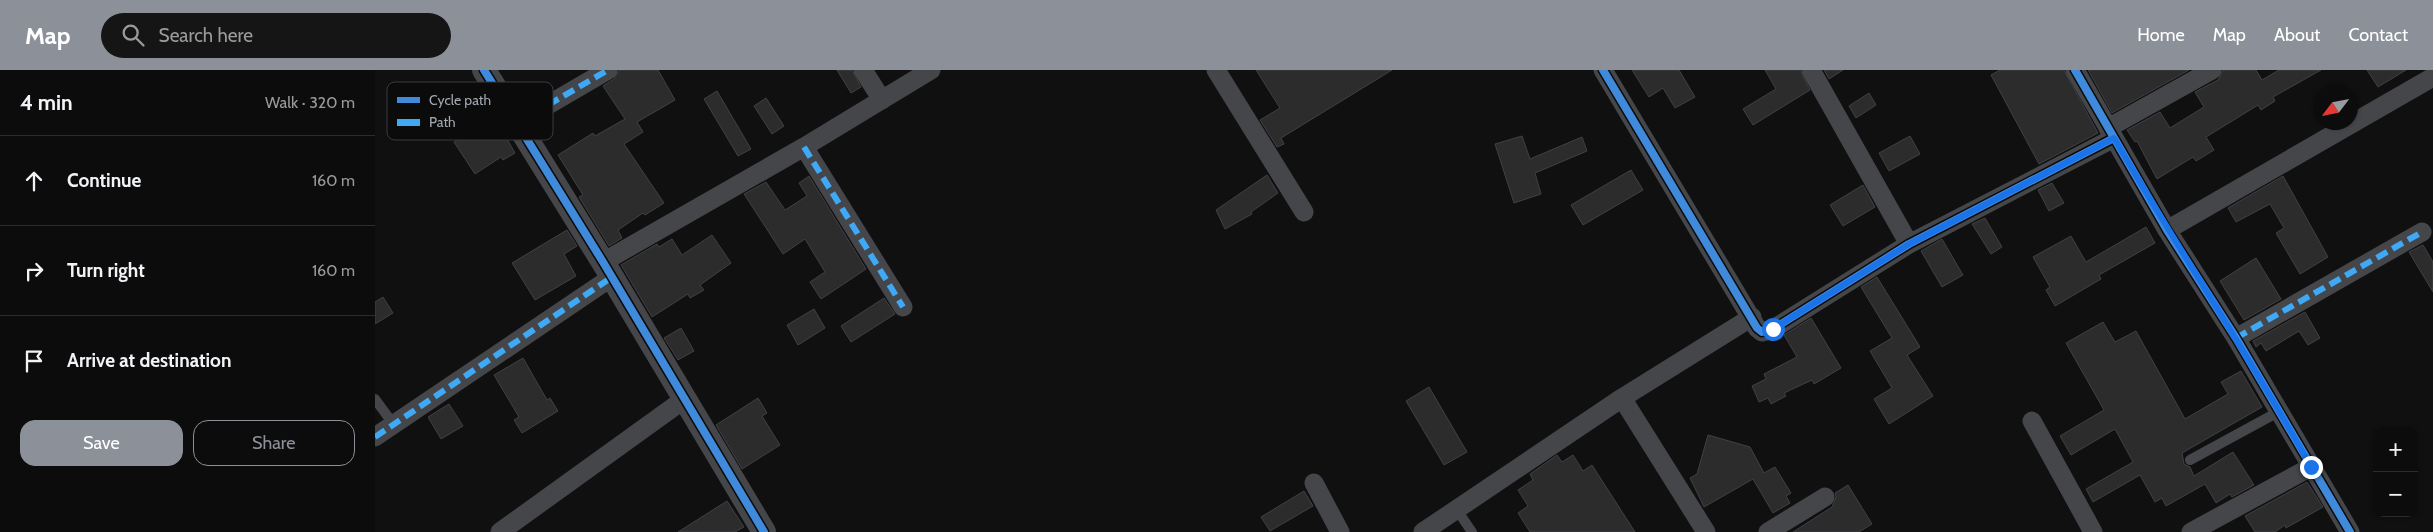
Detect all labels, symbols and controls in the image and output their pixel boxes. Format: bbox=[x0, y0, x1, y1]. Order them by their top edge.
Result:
search box bbox=[101, 13, 451, 58]
text: Map bbox=[25, 21, 71, 50]
icon: search bbox=[119, 21, 147, 49]
text: Search here bbox=[159, 24, 253, 47]
text: Home bbox=[2137, 24, 2185, 46]
text: Map bbox=[2213, 24, 2246, 46]
text: About bbox=[2274, 24, 2320, 46]
text: Contact bbox=[2348, 24, 2408, 46]
legend bbox=[387, 82, 553, 140]
north arrow bbox=[2313, 85, 2358, 130]
text: 4 min bbox=[20, 90, 73, 115]
text: Cycle path bbox=[429, 91, 491, 109]
text: Walk · 320 m bbox=[265, 93, 355, 112]
text: Path bbox=[429, 113, 456, 131]
icon: ahead bbox=[20, 167, 48, 195]
text: Continue bbox=[67, 169, 141, 192]
text: 160 m bbox=[312, 171, 355, 190]
icon: right bbox=[20, 257, 48, 285]
text: Turn right bbox=[67, 259, 145, 282]
text: 160 m bbox=[312, 261, 355, 280]
route start bbox=[1762, 318, 1785, 341]
icon: arrive bbox=[20, 347, 48, 375]
text: Arrive at destination bbox=[67, 349, 231, 372]
button: Save bbox=[20, 420, 183, 466]
button: Share bbox=[193, 420, 355, 466]
map controls bbox=[2373, 427, 2418, 517]
button: + bbox=[2373, 427, 2418, 472]
route end bbox=[2300, 456, 2323, 479]
button: − bbox=[2373, 472, 2418, 517]

